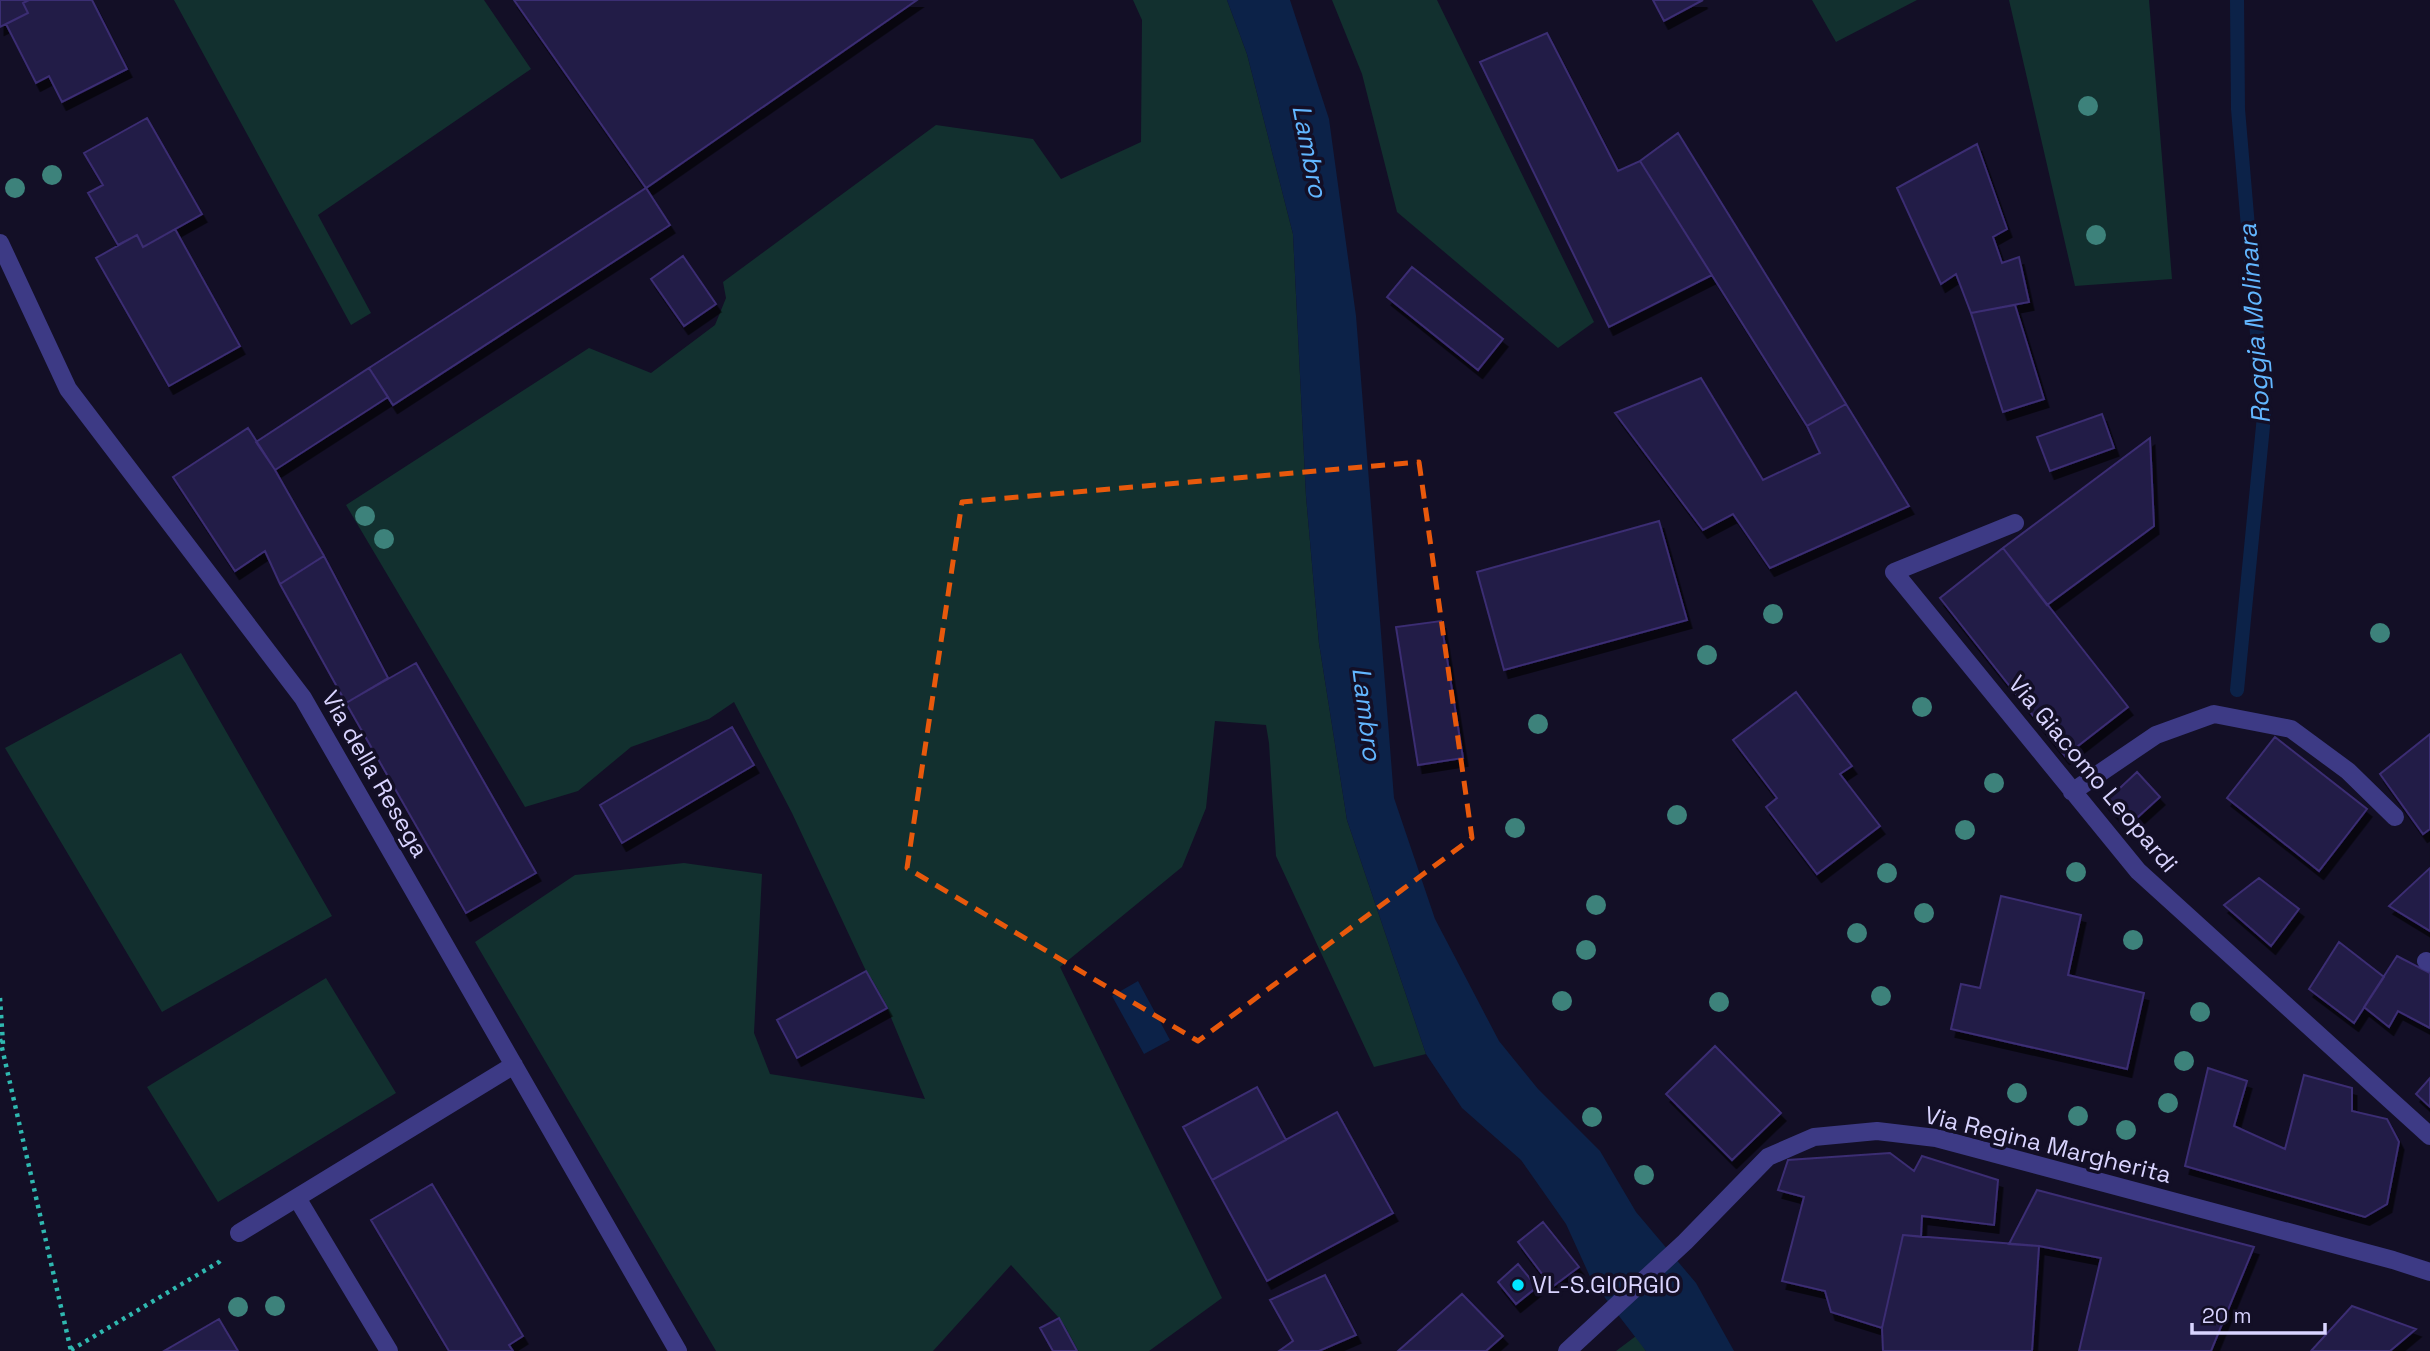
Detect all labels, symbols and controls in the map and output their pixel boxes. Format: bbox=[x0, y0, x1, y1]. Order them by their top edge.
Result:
water label: Lambro bbox=[1284, 102, 1336, 201]
water label: Roggia Molinara bbox=[2230, 222, 2278, 425]
water label: Lambro bbox=[1344, 665, 1390, 763]
street label: Via Giacomo Leopardi bbox=[2002, 669, 2185, 879]
street label: Via della Resega bbox=[315, 685, 436, 863]
street label: Via Regina Margherita bbox=[1922, 1099, 2175, 1190]
place label: VL-S.GIORGIO bbox=[1532, 1269, 1681, 1300]
marker: VL-S.GIORGIO bbox=[1510, 1277, 1526, 1293]
scale bar bbox=[2192, 1292, 2325, 1336]
text: 20 m bbox=[2202, 1302, 2252, 1329]

